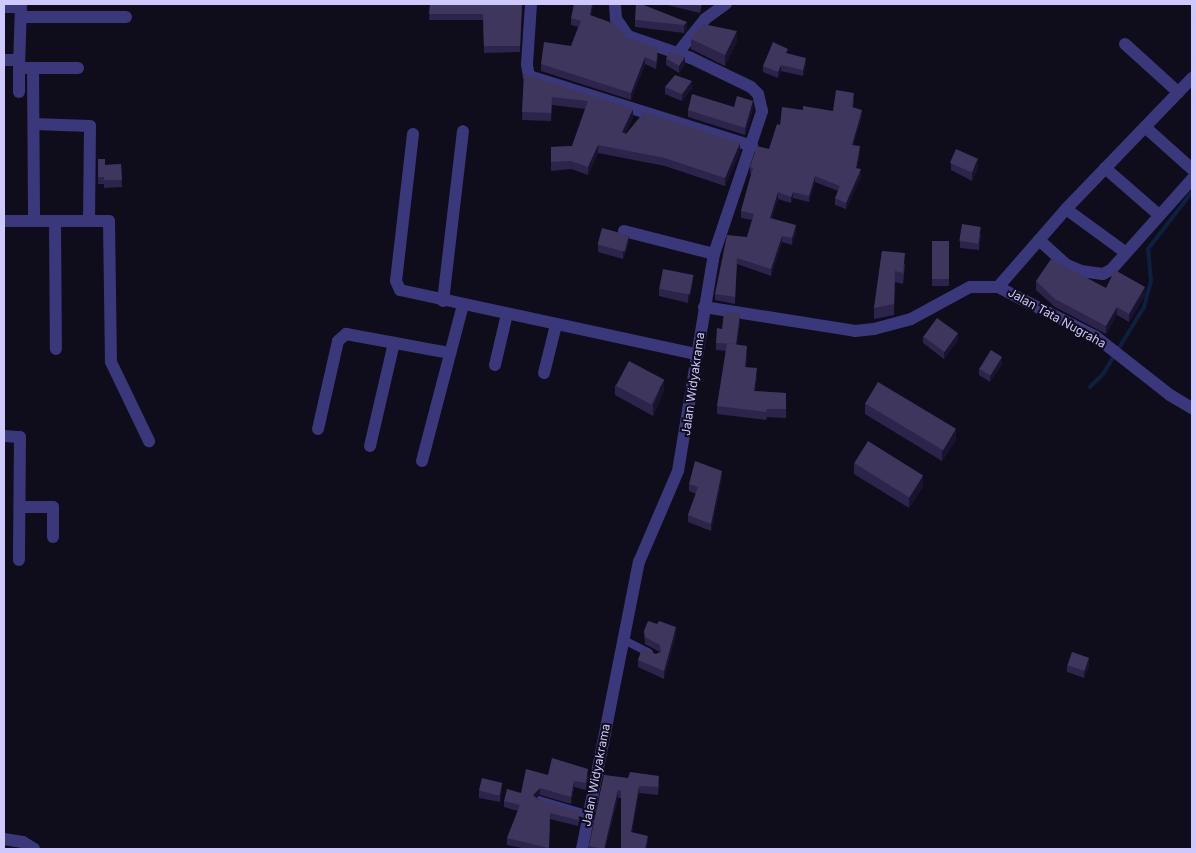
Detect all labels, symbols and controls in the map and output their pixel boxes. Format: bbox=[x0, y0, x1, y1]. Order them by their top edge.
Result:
street label: Jalan Tata Nugraha bbox=[1005, 285, 1109, 351]
street label: Jalan Widyakrama bbox=[679, 331, 707, 437]
street label: Jalan Widyakrama bbox=[579, 722, 613, 828]

